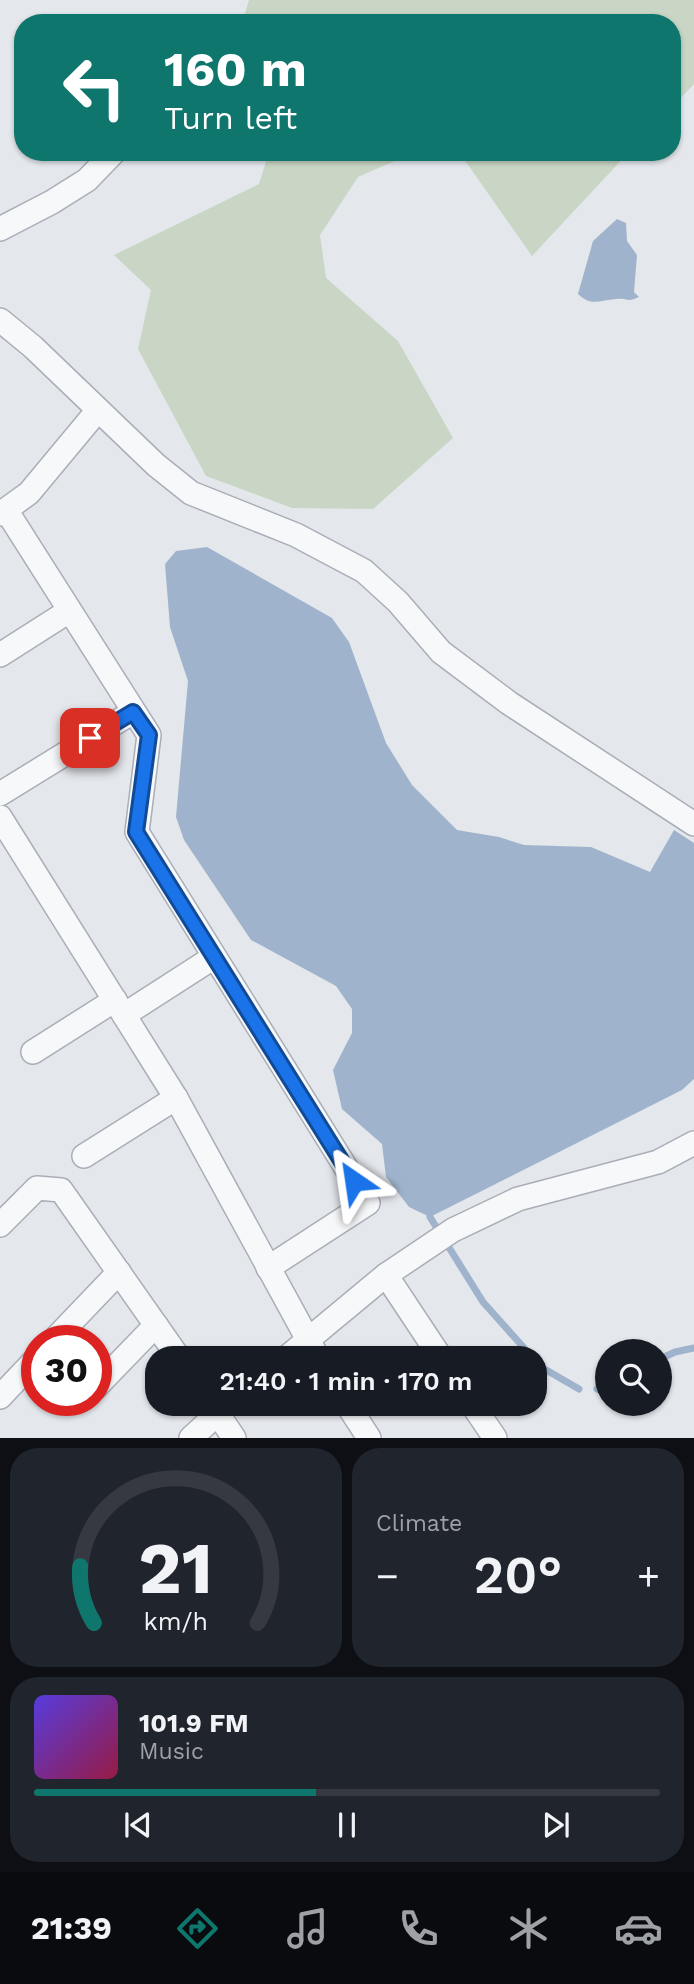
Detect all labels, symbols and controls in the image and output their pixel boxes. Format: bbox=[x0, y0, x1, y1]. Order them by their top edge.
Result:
text: 160 m bbox=[164, 40, 307, 98]
icon: left bbox=[49, 42, 140, 133]
text: Turn left bbox=[164, 99, 297, 137]
pin bbox=[60, 708, 120, 768]
icon: arrive bbox=[71, 719, 109, 757]
position arrow bbox=[317, 1144, 391, 1218]
speed limit sign: 30 bbox=[21, 1325, 112, 1416]
map controls bbox=[595, 1339, 672, 1416]
button: search bbox=[595, 1339, 672, 1416]
text: 21:40 · 1 min · 170 m bbox=[220, 1366, 472, 1396]
text: Climate bbox=[376, 1510, 462, 1537]
text: 21 bbox=[139, 1526, 213, 1612]
text: 20° bbox=[474, 1545, 562, 1606]
text: − bbox=[376, 1554, 399, 1598]
text: + bbox=[637, 1554, 660, 1598]
text: km/h bbox=[144, 1607, 208, 1636]
text: 101.9 FM bbox=[139, 1708, 249, 1738]
text: Music bbox=[139, 1738, 204, 1765]
icon: previous bbox=[119, 1806, 157, 1844]
icon: pause bbox=[328, 1806, 366, 1844]
icon: next bbox=[537, 1806, 575, 1844]
icon: directions bbox=[173, 1904, 222, 1953]
icon: music bbox=[283, 1904, 332, 1953]
icon: phone bbox=[394, 1904, 443, 1953]
icon: climate bbox=[504, 1904, 553, 1953]
icon: car bbox=[614, 1904, 663, 1953]
text: 21:39 bbox=[31, 1909, 112, 1947]

